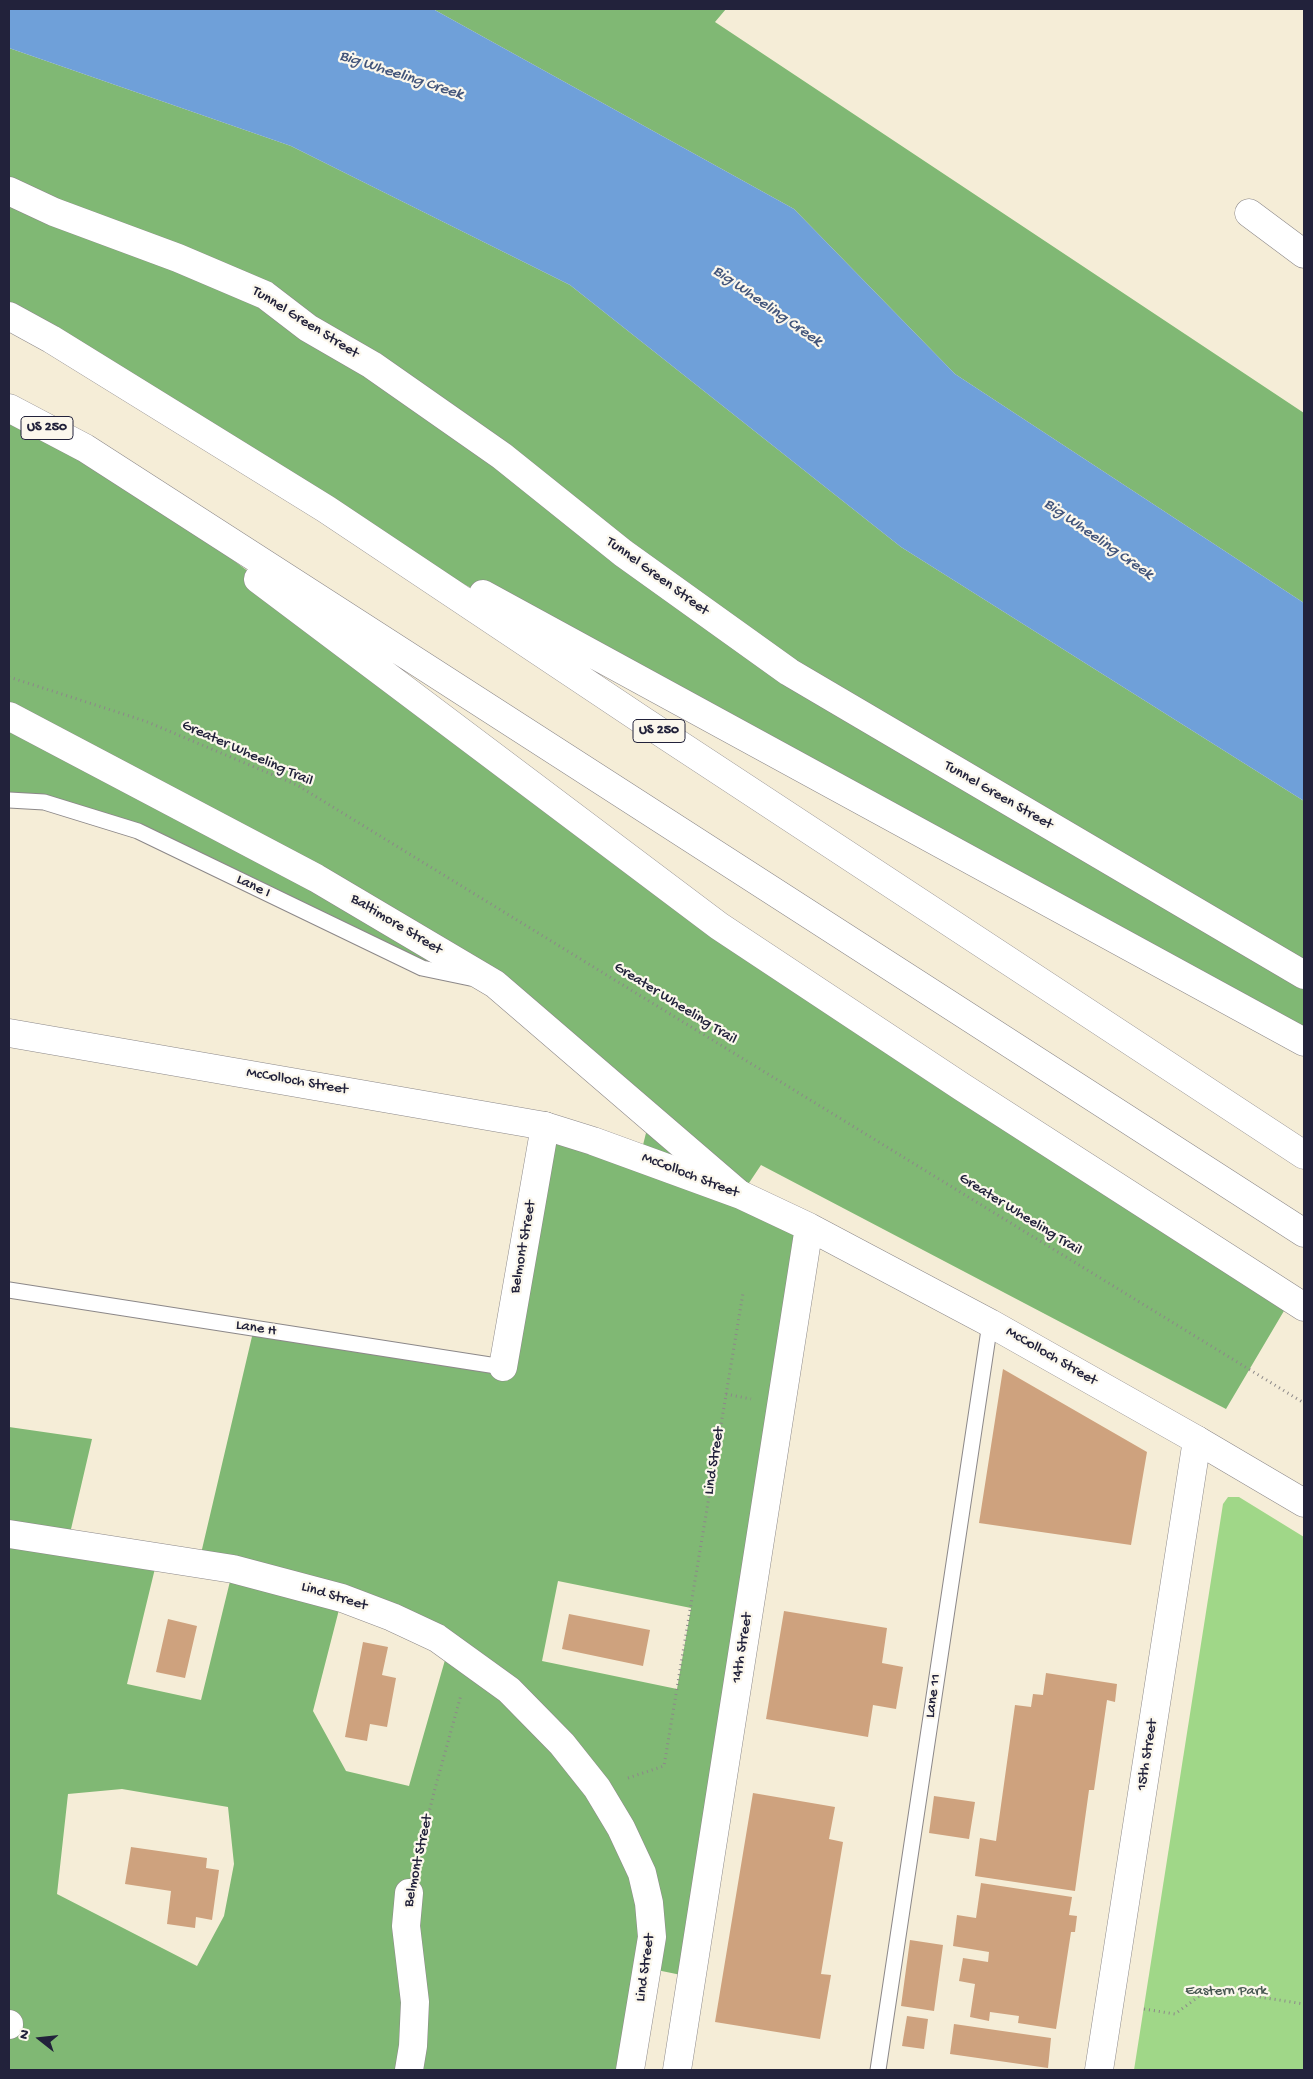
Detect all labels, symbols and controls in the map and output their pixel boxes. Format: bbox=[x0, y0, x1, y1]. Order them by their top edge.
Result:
water label: Big Wheeling Creek bbox=[337, 47, 465, 105]
water label: Big Wheeling Creek bbox=[709, 262, 825, 352]
street label: Tunnel Green Street bbox=[248, 283, 362, 363]
road number: US 250 bbox=[21, 416, 73, 439]
water label: Big Wheeling Creek bbox=[1040, 495, 1156, 585]
street label: Tunnel Green Street bbox=[602, 534, 712, 620]
street label: Greater Wheeling Trail bbox=[179, 717, 315, 791]
road number: US 250 bbox=[633, 719, 685, 742]
street label: Tunnel Green Street bbox=[940, 758, 1056, 834]
street label: Lane I bbox=[233, 871, 273, 903]
street label: Baltimore Street bbox=[347, 891, 445, 959]
street label: Greater Wheeling Trail bbox=[610, 959, 740, 1049]
street label: McColloch Street bbox=[245, 1064, 349, 1100]
street label: McColloch Street bbox=[639, 1149, 741, 1203]
street label: Greater Wheeling Trail bbox=[955, 1170, 1085, 1260]
street label: Belmont Street bbox=[507, 1199, 541, 1295]
street label: Lane H bbox=[234, 1317, 278, 1341]
street label: McColloch Street bbox=[1002, 1324, 1100, 1390]
street label: Lind Street bbox=[701, 1426, 729, 1496]
street label: Lind Street bbox=[299, 1578, 369, 1616]
street label: 14th Street bbox=[729, 1612, 757, 1684]
street label: Lane 11 bbox=[922, 1673, 946, 1719]
street label: 15th Street bbox=[1134, 1718, 1162, 1792]
street label: Belmont Street bbox=[400, 1813, 438, 1909]
street label: Lind Street bbox=[632, 1933, 660, 2003]
park label: Eastern Park bbox=[1185, 1983, 1267, 2001]
north arrow bbox=[15, 2014, 65, 2064]
text: N bbox=[16, 2028, 35, 2041]

